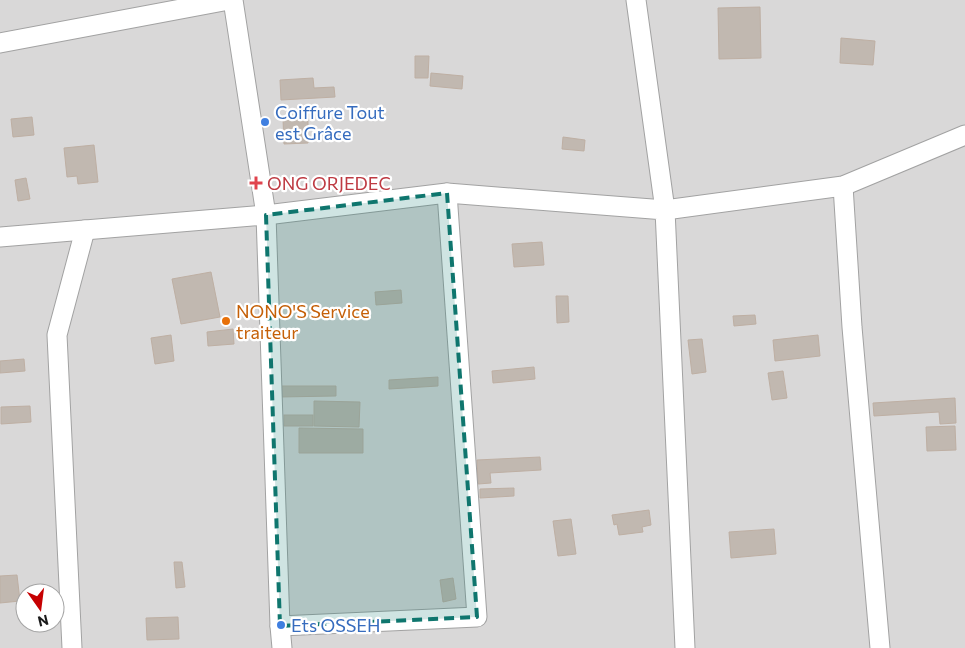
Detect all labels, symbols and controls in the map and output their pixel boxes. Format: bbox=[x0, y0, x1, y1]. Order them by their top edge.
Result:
place label: Coiffure Tout est Grâce bbox=[275, 101, 385, 144]
marker: Coiffure Tout est Grâce bbox=[259, 116, 271, 128]
place label: ONG ORJEDEC bbox=[267, 172, 391, 194]
marker: ONG ORJEDEC bbox=[249, 176, 263, 190]
place label: NONO'S Service traiteur bbox=[236, 300, 370, 343]
marker: NONO'S Service traiteur bbox=[220, 315, 232, 327]
north arrow bbox=[15, 583, 65, 633]
text: N bbox=[36, 612, 50, 631]
place label: Ets OSSEH bbox=[291, 614, 381, 636]
marker: Ets OSSEH bbox=[275, 619, 287, 631]

